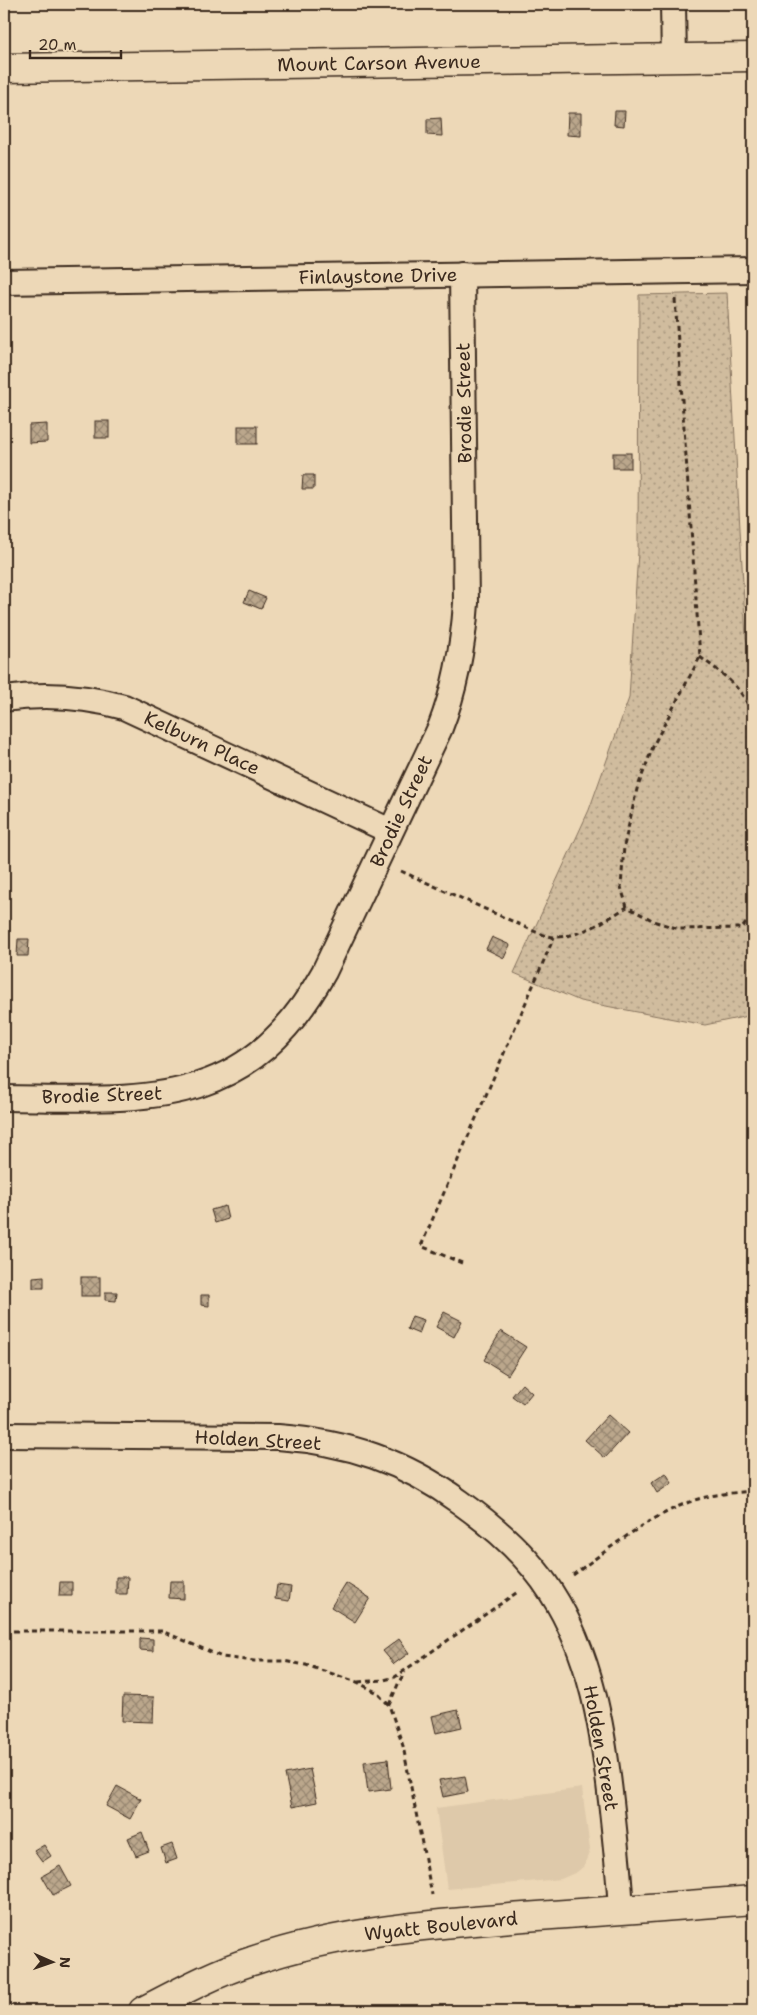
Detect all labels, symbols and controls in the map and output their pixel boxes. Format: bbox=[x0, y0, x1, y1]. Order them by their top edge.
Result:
scale bar bbox=[30, 28, 121, 60]
text: 20 m bbox=[38, 35, 77, 55]
street label: Mount Carson Avenue bbox=[277, 49, 481, 77]
street label: Finlaystone Drive bbox=[298, 262, 458, 290]
street label: Brodie Street bbox=[450, 342, 478, 464]
street label: Kelburn Place bbox=[140, 705, 264, 781]
street label: Brodie Street bbox=[364, 751, 438, 871]
street label: Brodie Street bbox=[41, 1080, 163, 1110]
street label: Holden Street bbox=[194, 1424, 322, 1456]
street label: Holden Street bbox=[578, 1683, 624, 1813]
street label: Wyatt Boulevard bbox=[363, 1906, 519, 1946]
north arrow bbox=[28, 1938, 78, 1988]
text: N bbox=[56, 1957, 74, 1968]

